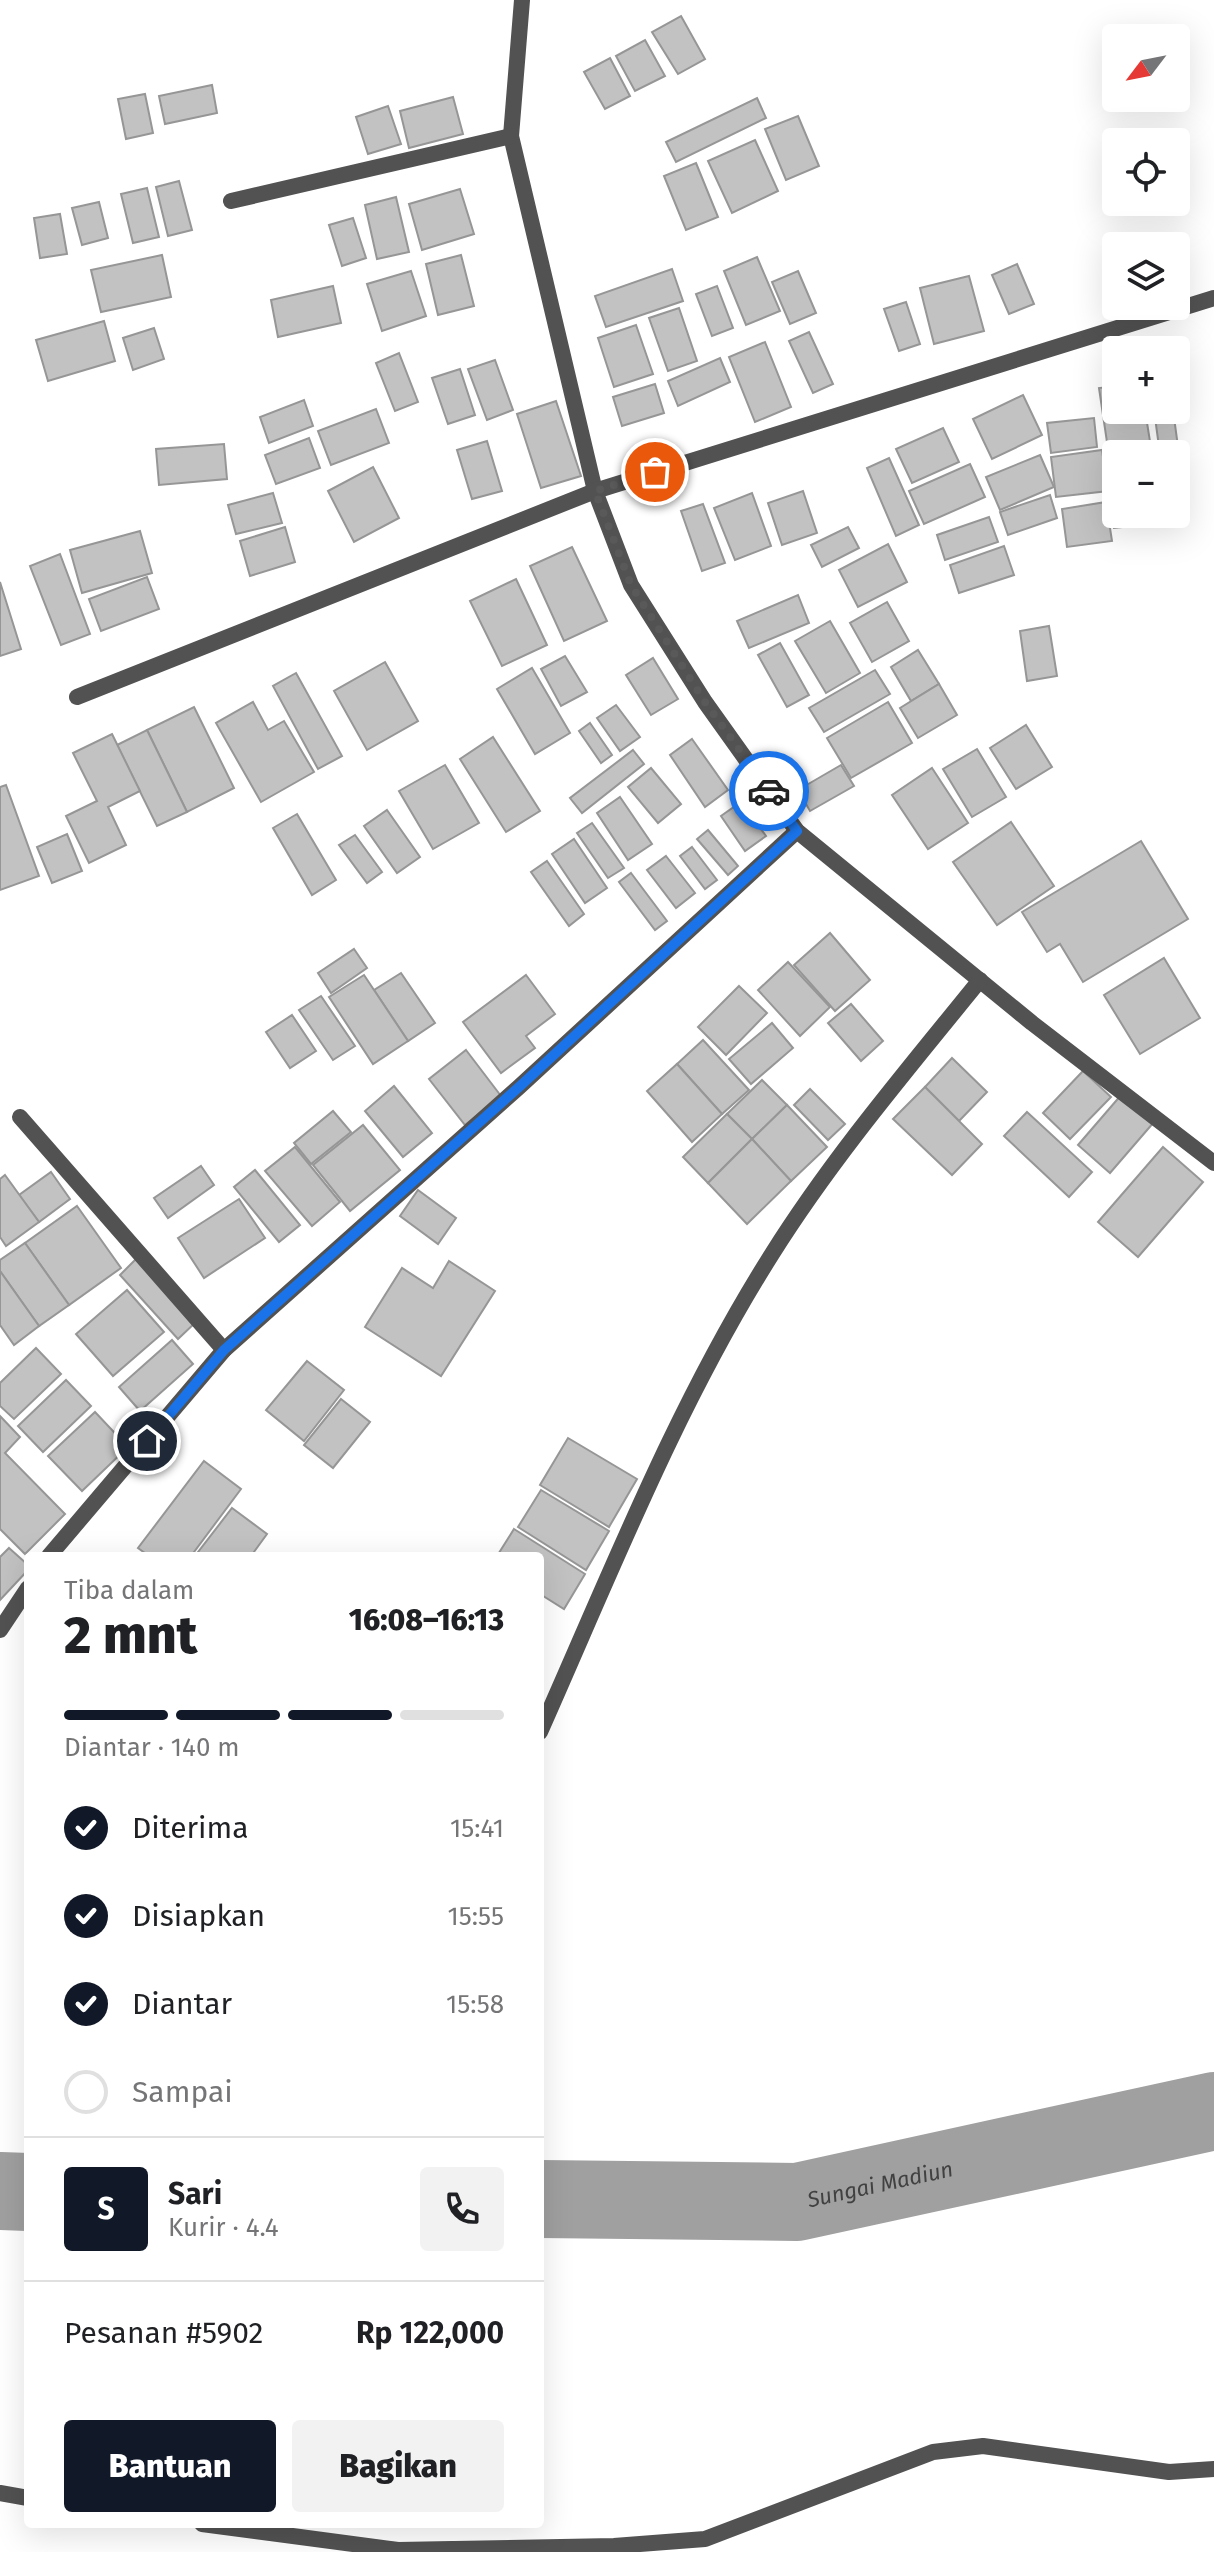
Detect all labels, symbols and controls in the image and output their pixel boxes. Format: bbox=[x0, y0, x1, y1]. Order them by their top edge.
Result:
north arrow bbox=[1102, 24, 1190, 112]
map controls bbox=[1102, 24, 1190, 528]
button: locate bbox=[1102, 128, 1190, 216]
button: layers bbox=[1102, 232, 1190, 320]
button: + bbox=[1102, 336, 1190, 424]
pin bbox=[621, 438, 689, 506]
button: − bbox=[1102, 440, 1190, 528]
icon: bag bbox=[633, 450, 677, 494]
courier bbox=[729, 751, 809, 831]
icon: car bbox=[747, 769, 791, 813]
pin bbox=[113, 1407, 181, 1475]
icon: home bbox=[125, 1419, 169, 1463]
text: Tiba dalam bbox=[64, 1575, 194, 1606]
text: 16:08–16:13 bbox=[349, 1602, 504, 1638]
text: 2 mnt bbox=[64, 1604, 197, 1667]
text: Diantar · 140 m bbox=[64, 1732, 240, 1763]
icon: check bbox=[64, 1806, 108, 1850]
text: Diterima bbox=[132, 1810, 249, 1846]
text: 15:41 bbox=[450, 1813, 504, 1844]
icon: check bbox=[64, 1894, 108, 1938]
text: Disiapkan bbox=[132, 1898, 265, 1934]
text: 15:55 bbox=[447, 1901, 504, 1932]
icon: check bbox=[64, 1982, 108, 2026]
text: Diantar bbox=[132, 1986, 232, 2022]
text: 15:58 bbox=[446, 1989, 504, 2020]
text: Sampai bbox=[132, 2074, 233, 2110]
water label: Sungai Madiun bbox=[804, 2155, 956, 2214]
button: phone bbox=[420, 2167, 504, 2251]
text: Sari bbox=[168, 2176, 222, 2212]
text: S bbox=[97, 2191, 115, 2227]
text: Kurir · 4.4 bbox=[168, 2212, 279, 2243]
text: Pesanan #5902 bbox=[64, 2315, 263, 2351]
text: Rp 122,000 bbox=[356, 2315, 504, 2351]
button: Bantuan bbox=[64, 2420, 276, 2512]
button: Bagikan bbox=[292, 2420, 504, 2512]

